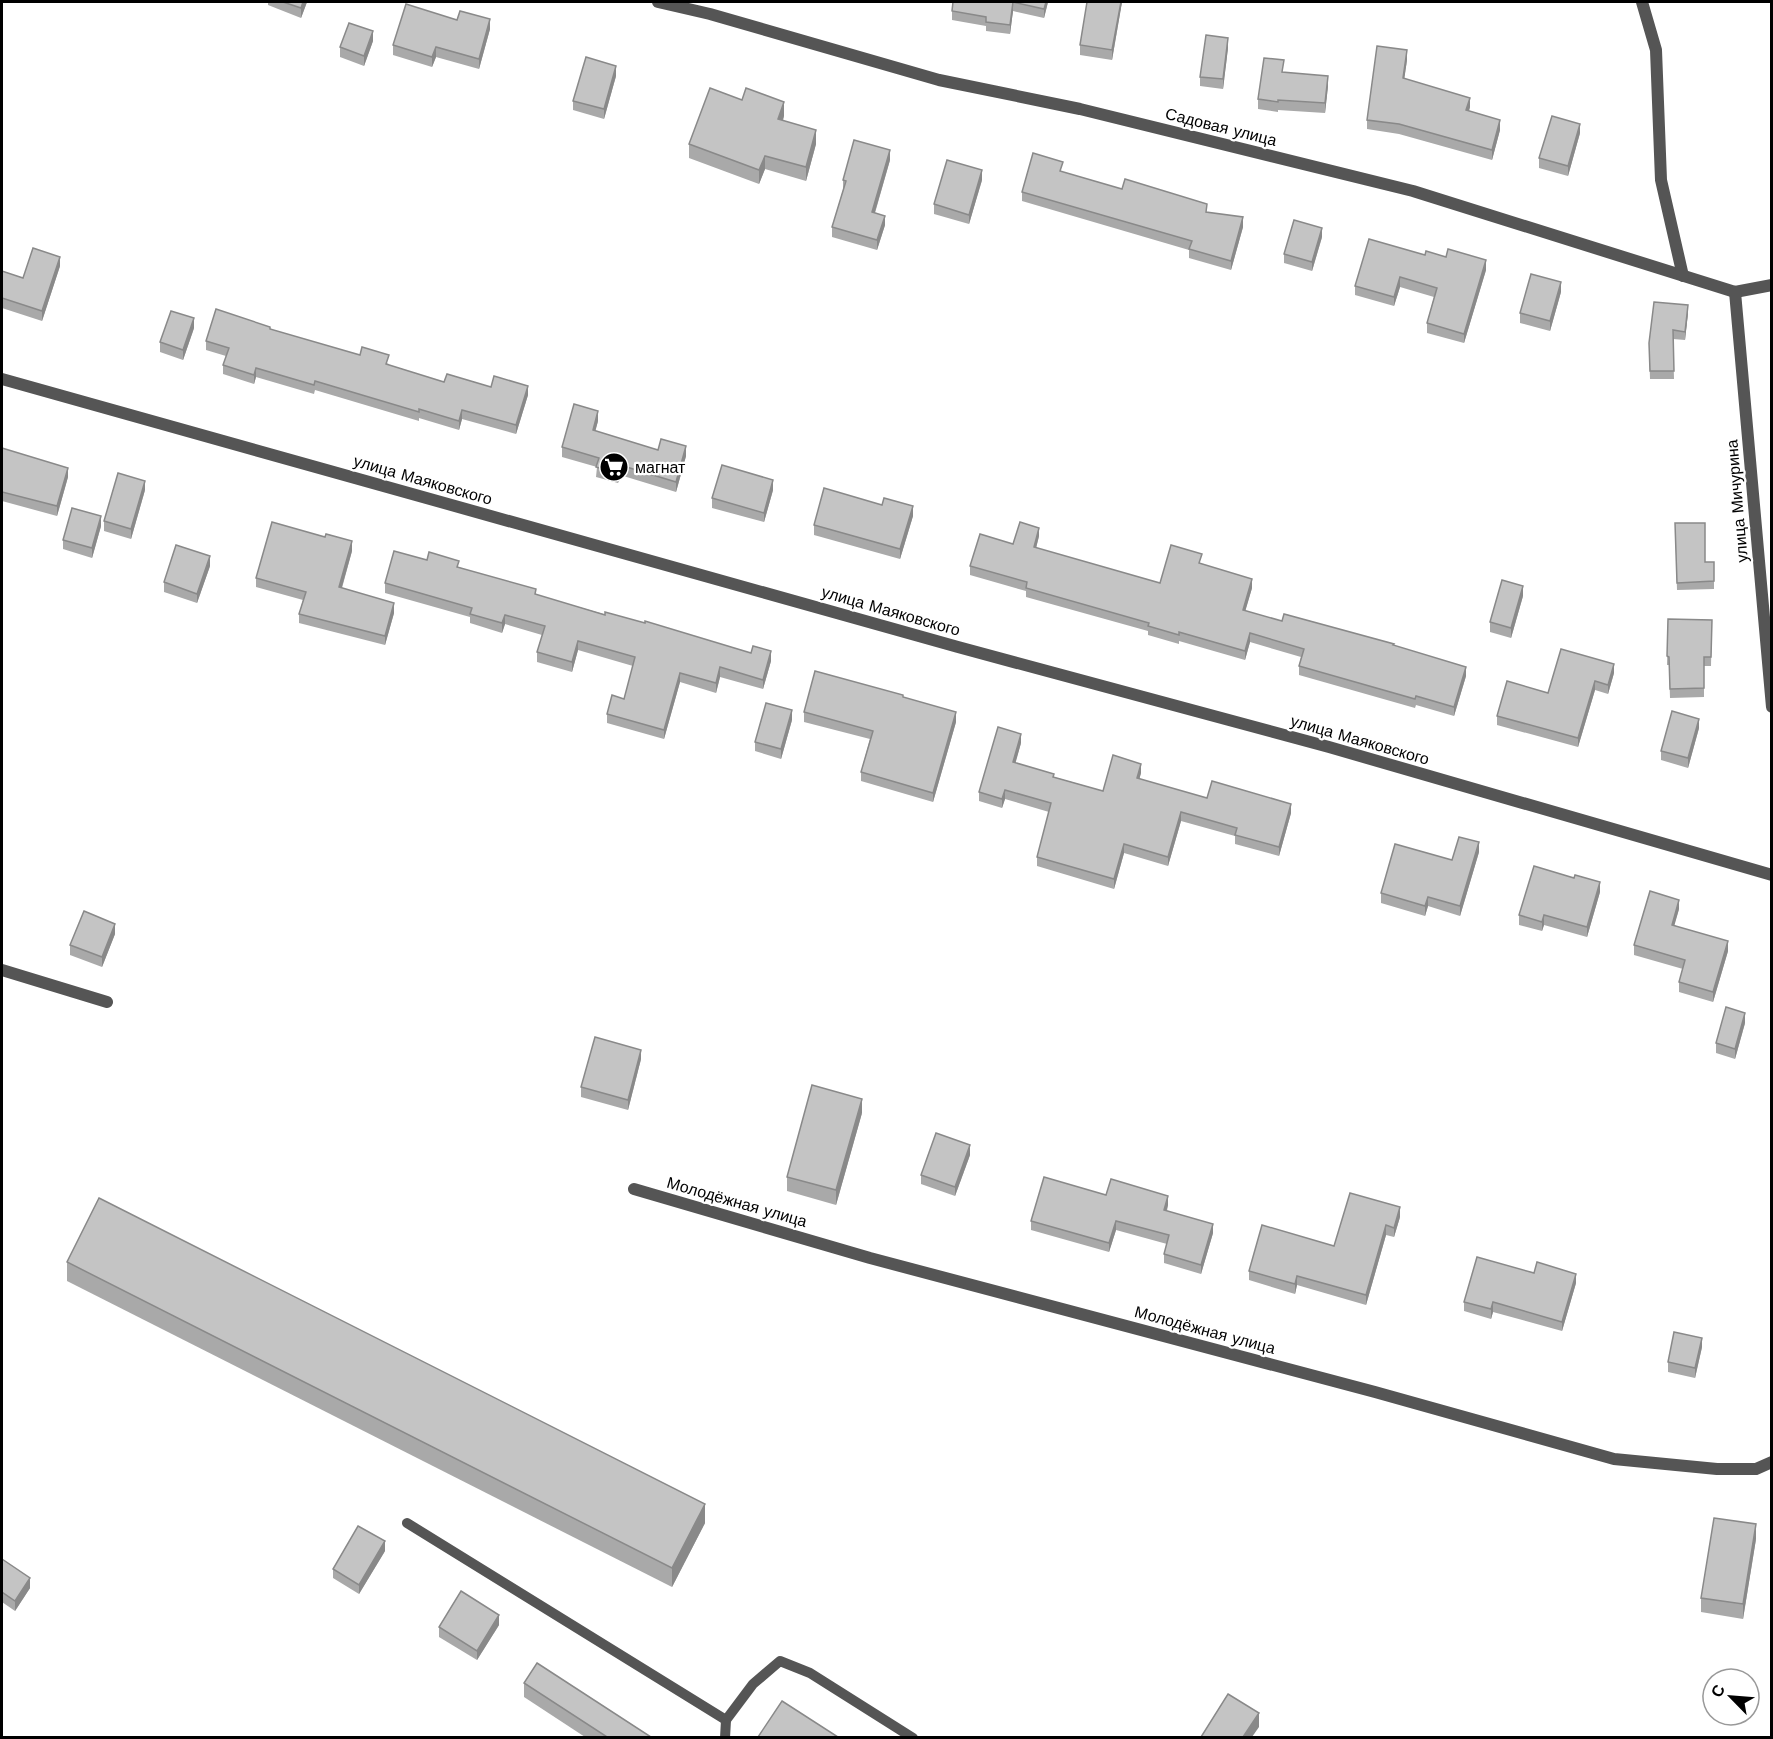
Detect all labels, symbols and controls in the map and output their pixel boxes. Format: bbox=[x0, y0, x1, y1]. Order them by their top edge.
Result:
street label: Садовая улица bbox=[1163, 104, 1279, 150]
street label: улица Мичурина bbox=[1722, 439, 1752, 563]
street label: улица Маяковского bbox=[351, 451, 495, 509]
supermarket icon: магнат bbox=[598, 451, 630, 483]
place label: магнат bbox=[635, 458, 686, 477]
street label: улица Маяковского bbox=[819, 582, 963, 640]
street label: улица Маяковского bbox=[1288, 711, 1432, 769]
street label: Молодёжная улица bbox=[665, 1173, 809, 1231]
street label: Молодёжная улица bbox=[1133, 1302, 1278, 1358]
north arrow bbox=[1701, 1667, 1761, 1727]
text: С bbox=[1707, 1681, 1729, 1700]

